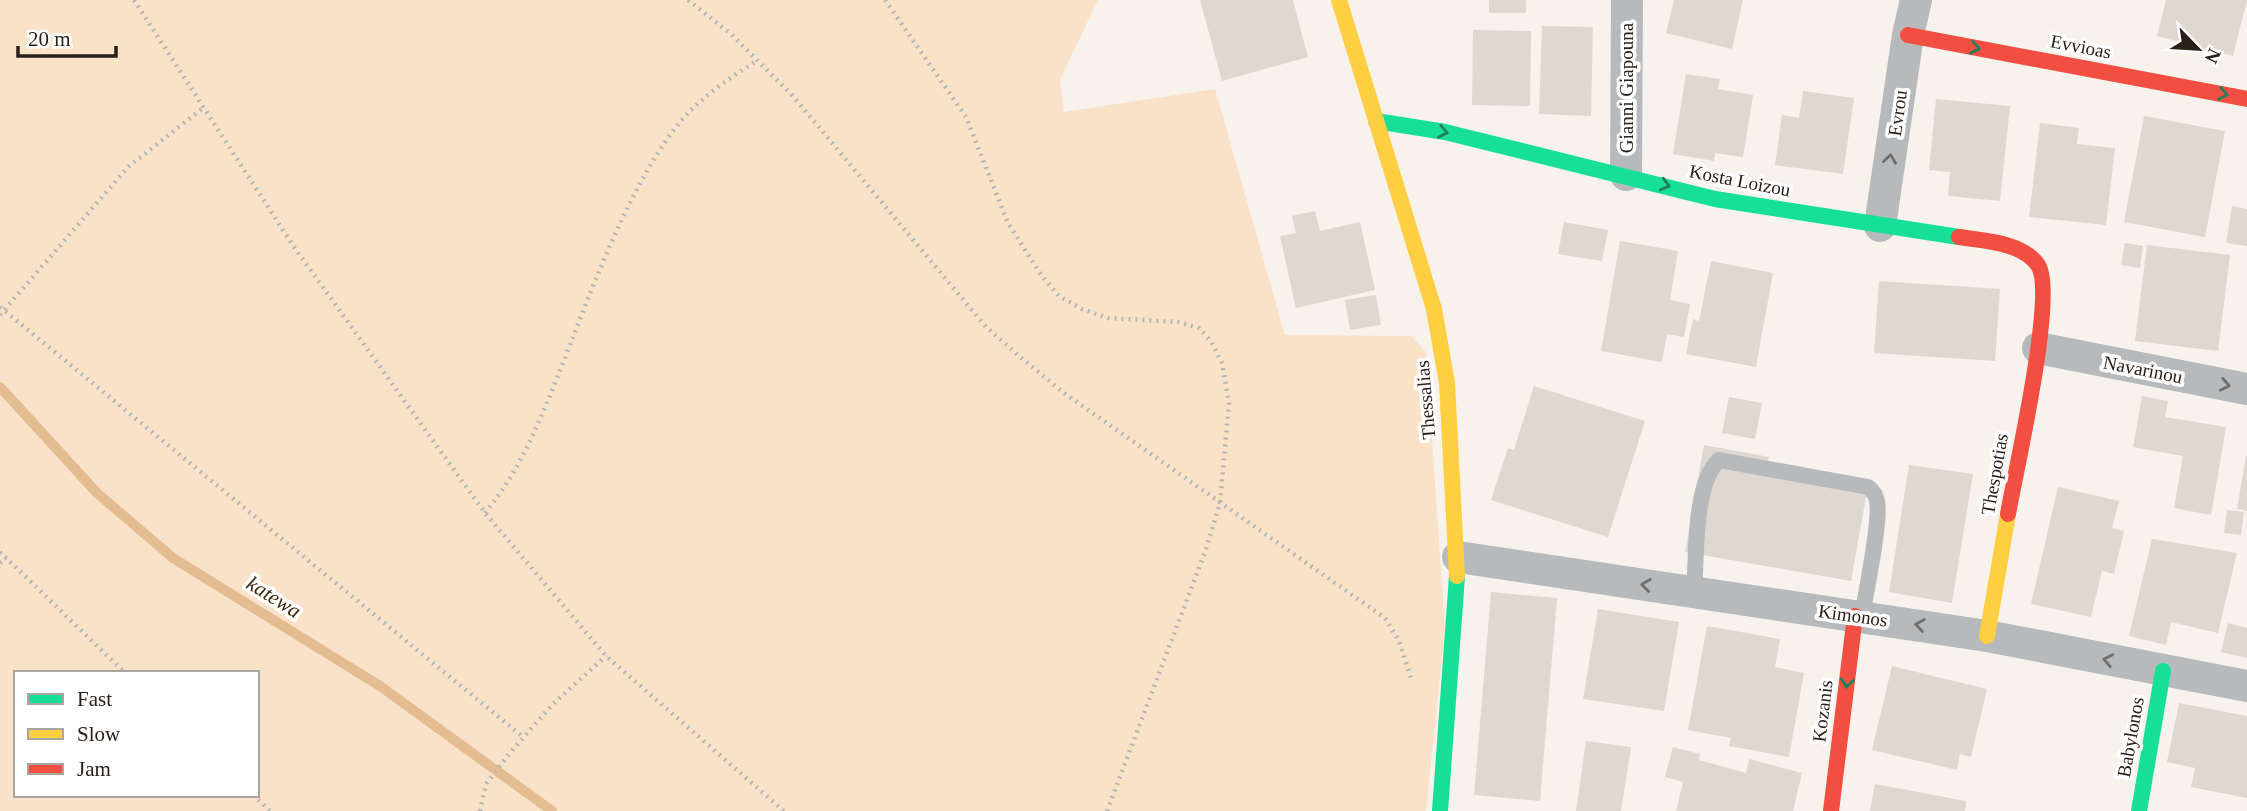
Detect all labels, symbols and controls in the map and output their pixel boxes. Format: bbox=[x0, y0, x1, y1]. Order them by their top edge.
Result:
scale bar bbox=[18, 14, 116, 58]
north arrow bbox=[2163, 14, 2233, 84]
street label: Gianni Giapouna bbox=[1616, 22, 1637, 153]
text: 20 m bbox=[28, 27, 71, 51]
street label: Evvioas bbox=[2049, 30, 2113, 63]
one-way arrow bbox=[1969, 39, 1981, 54]
text: N bbox=[2200, 45, 2225, 67]
one-way arrow bbox=[2217, 86, 2229, 101]
street label: Evrou bbox=[1884, 88, 1911, 138]
one-way arrow bbox=[1437, 124, 1449, 139]
one-way arrow bbox=[1882, 153, 1897, 165]
street label: Kosta Loizou bbox=[1687, 160, 1793, 201]
one-way arrow bbox=[1658, 177, 1670, 191]
street label: Navarinou bbox=[2102, 352, 2185, 388]
street label: Thessalias bbox=[1412, 360, 1439, 440]
one-way arrow bbox=[2219, 376, 2231, 391]
street label: Thespotias bbox=[1977, 432, 2012, 516]
water label: katewa bbox=[242, 571, 306, 623]
one-way arrow bbox=[1640, 578, 1652, 593]
street label: Kimonos bbox=[1817, 600, 1889, 631]
one-way arrow bbox=[1914, 618, 1926, 633]
one-way arrow bbox=[2102, 653, 2114, 668]
legend bbox=[14, 671, 259, 797]
one-way arrow bbox=[1839, 678, 1854, 689]
street label: Kozanis bbox=[1808, 679, 1837, 743]
text: Fast bbox=[77, 687, 112, 711]
street label: Babylonos bbox=[2113, 695, 2148, 779]
text: Slow bbox=[77, 722, 121, 746]
text: Jam bbox=[77, 757, 111, 781]

